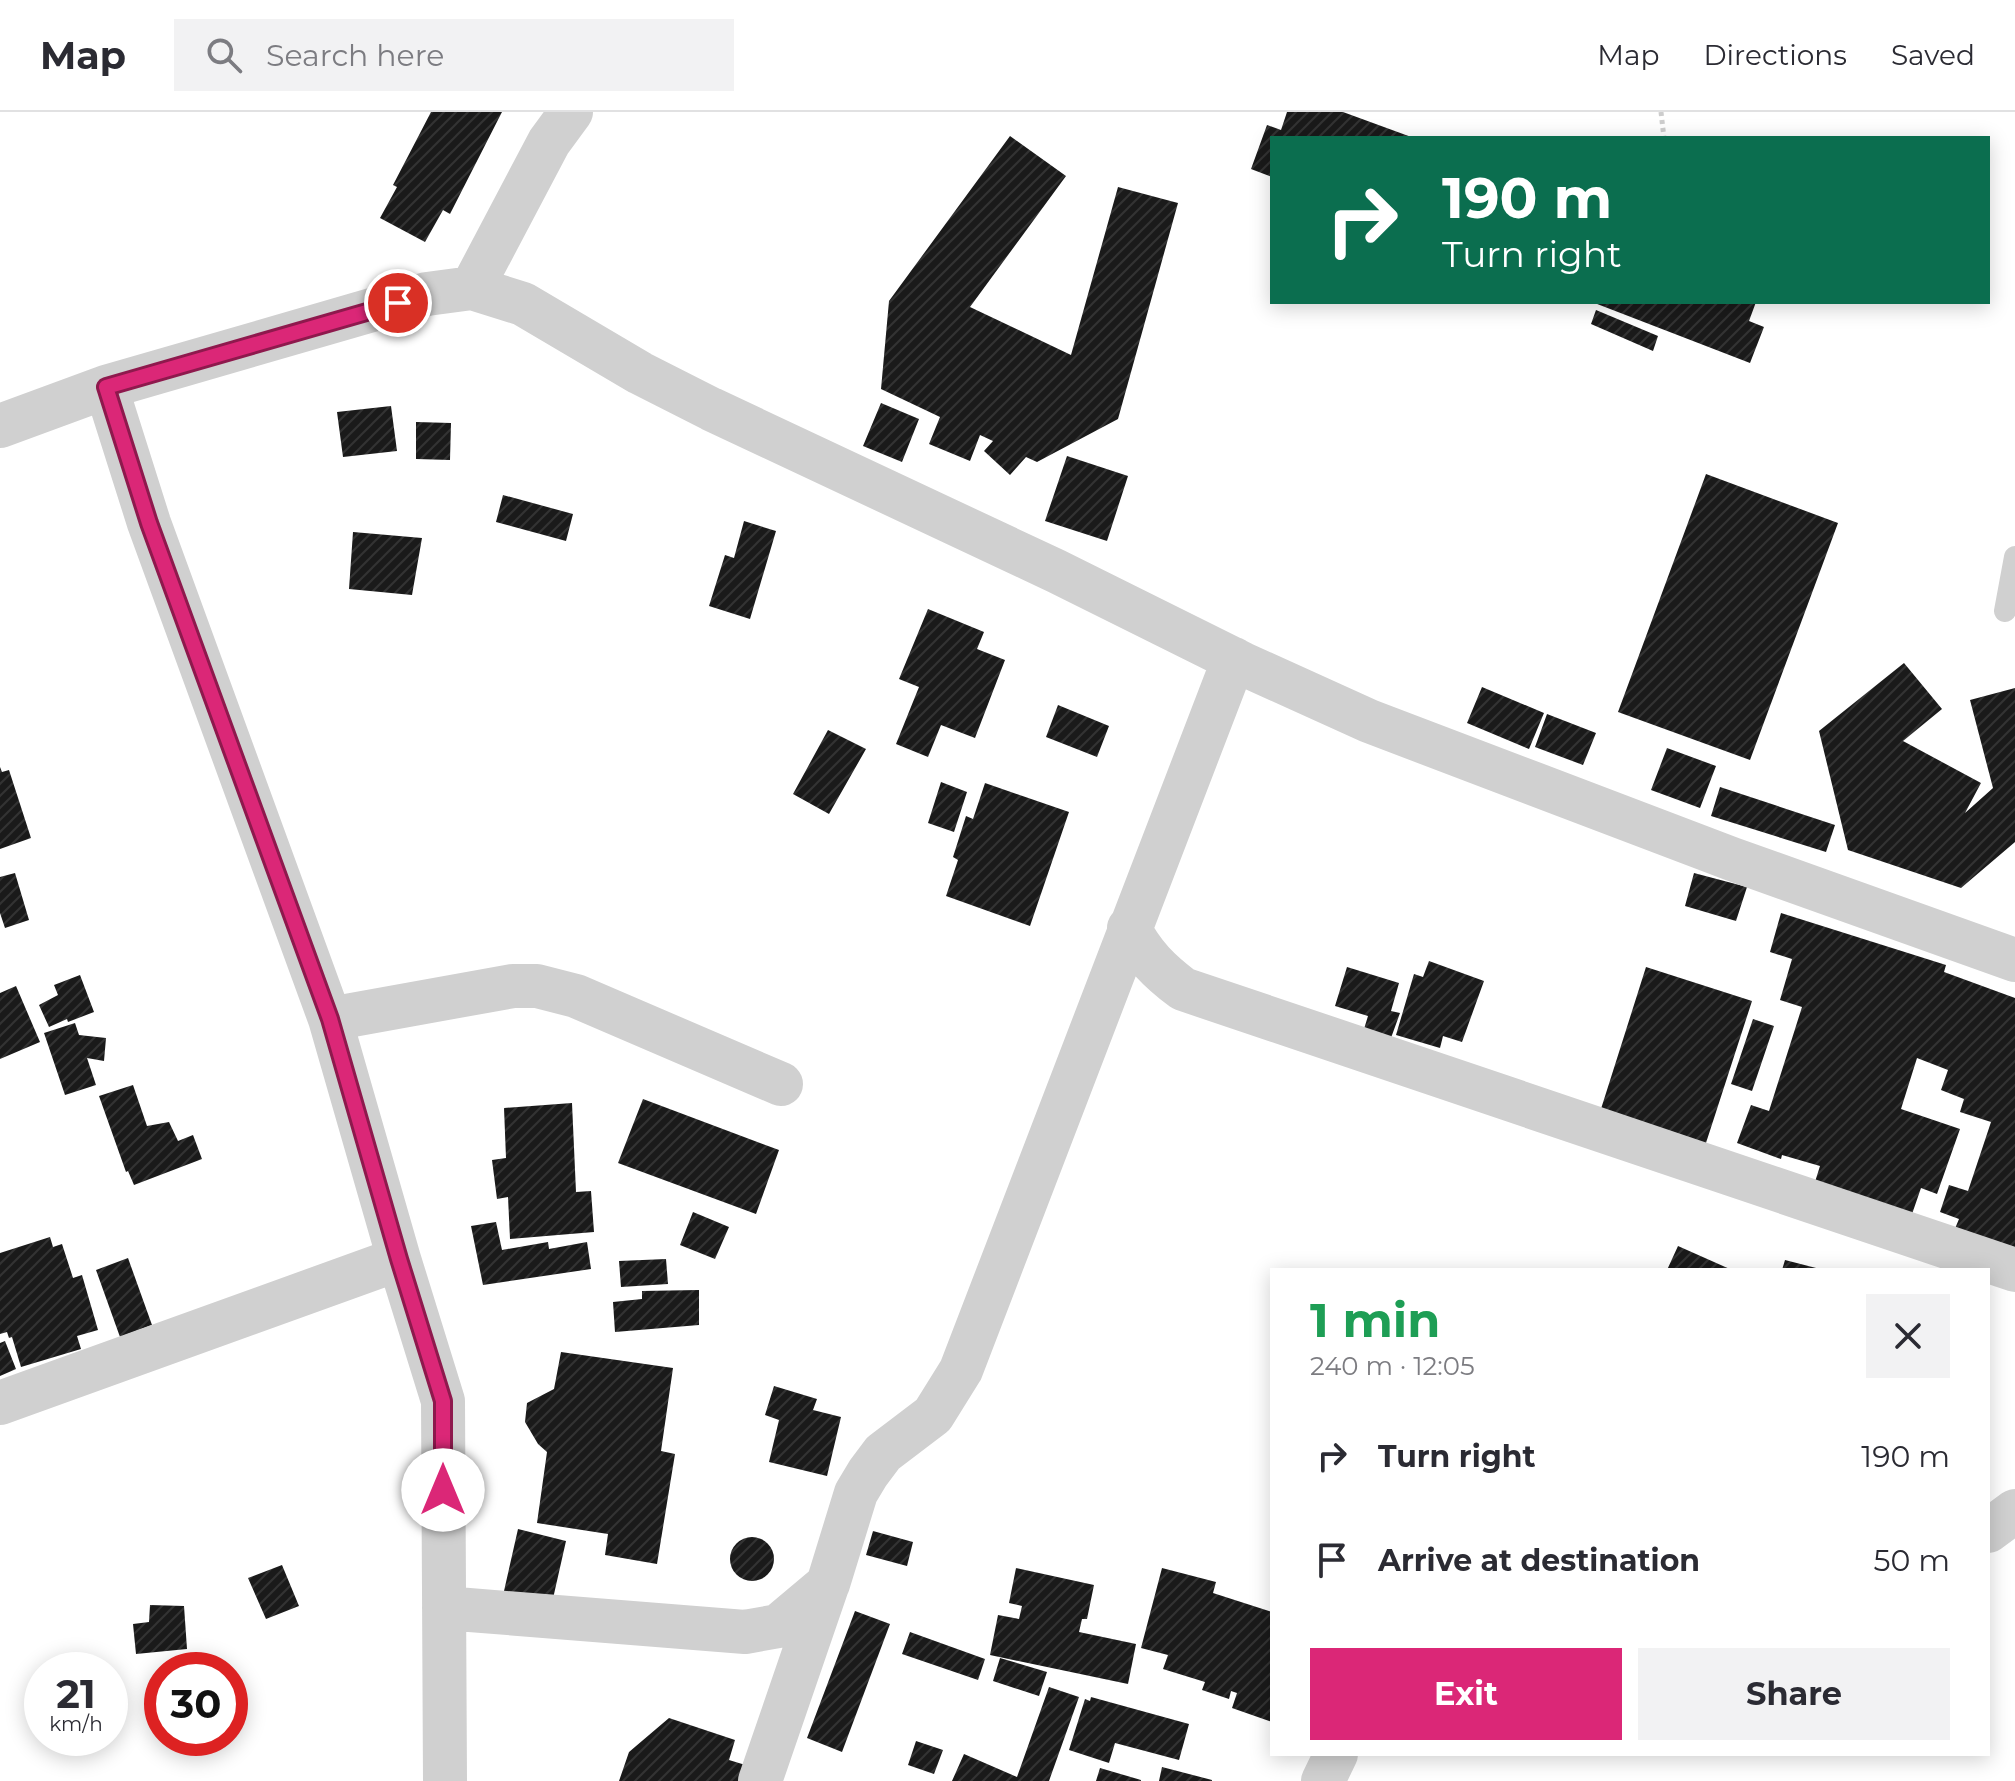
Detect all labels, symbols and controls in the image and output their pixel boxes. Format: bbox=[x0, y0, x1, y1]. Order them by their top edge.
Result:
search box bbox=[174, 19, 734, 91]
text: Map bbox=[40, 32, 126, 79]
icon: search bbox=[202, 33, 246, 77]
text: Search here bbox=[266, 37, 444, 74]
text: Map bbox=[1597, 38, 1659, 72]
text: Directions bbox=[1703, 38, 1847, 72]
text: Saved bbox=[1891, 38, 1975, 72]
text: 190 m bbox=[1442, 164, 1612, 232]
icon: right bbox=[1310, 168, 1414, 272]
text: Turn right bbox=[1442, 232, 1622, 276]
pin bbox=[364, 269, 432, 337]
icon: arrive bbox=[376, 281, 420, 325]
text: 1 min bbox=[1310, 1291, 1440, 1349]
button: close bbox=[1866, 1294, 1950, 1378]
text: 240 m · 12:05 bbox=[1310, 1350, 1475, 1382]
icon: right bbox=[1310, 1434, 1354, 1478]
text: Turn right bbox=[1378, 1438, 1535, 1475]
text: 190 m bbox=[1861, 1438, 1950, 1475]
position arrow bbox=[401, 1448, 485, 1532]
icon: arrive bbox=[1310, 1538, 1354, 1582]
text: Arrive at destination bbox=[1378, 1542, 1700, 1579]
text: 50 m bbox=[1873, 1542, 1950, 1579]
button: Exit bbox=[1310, 1648, 1622, 1740]
button: Share bbox=[1638, 1648, 1950, 1740]
speed limit sign: 30 bbox=[144, 1652, 248, 1756]
text: 21 bbox=[56, 1669, 96, 1718]
text: km/h bbox=[49, 1712, 103, 1736]

